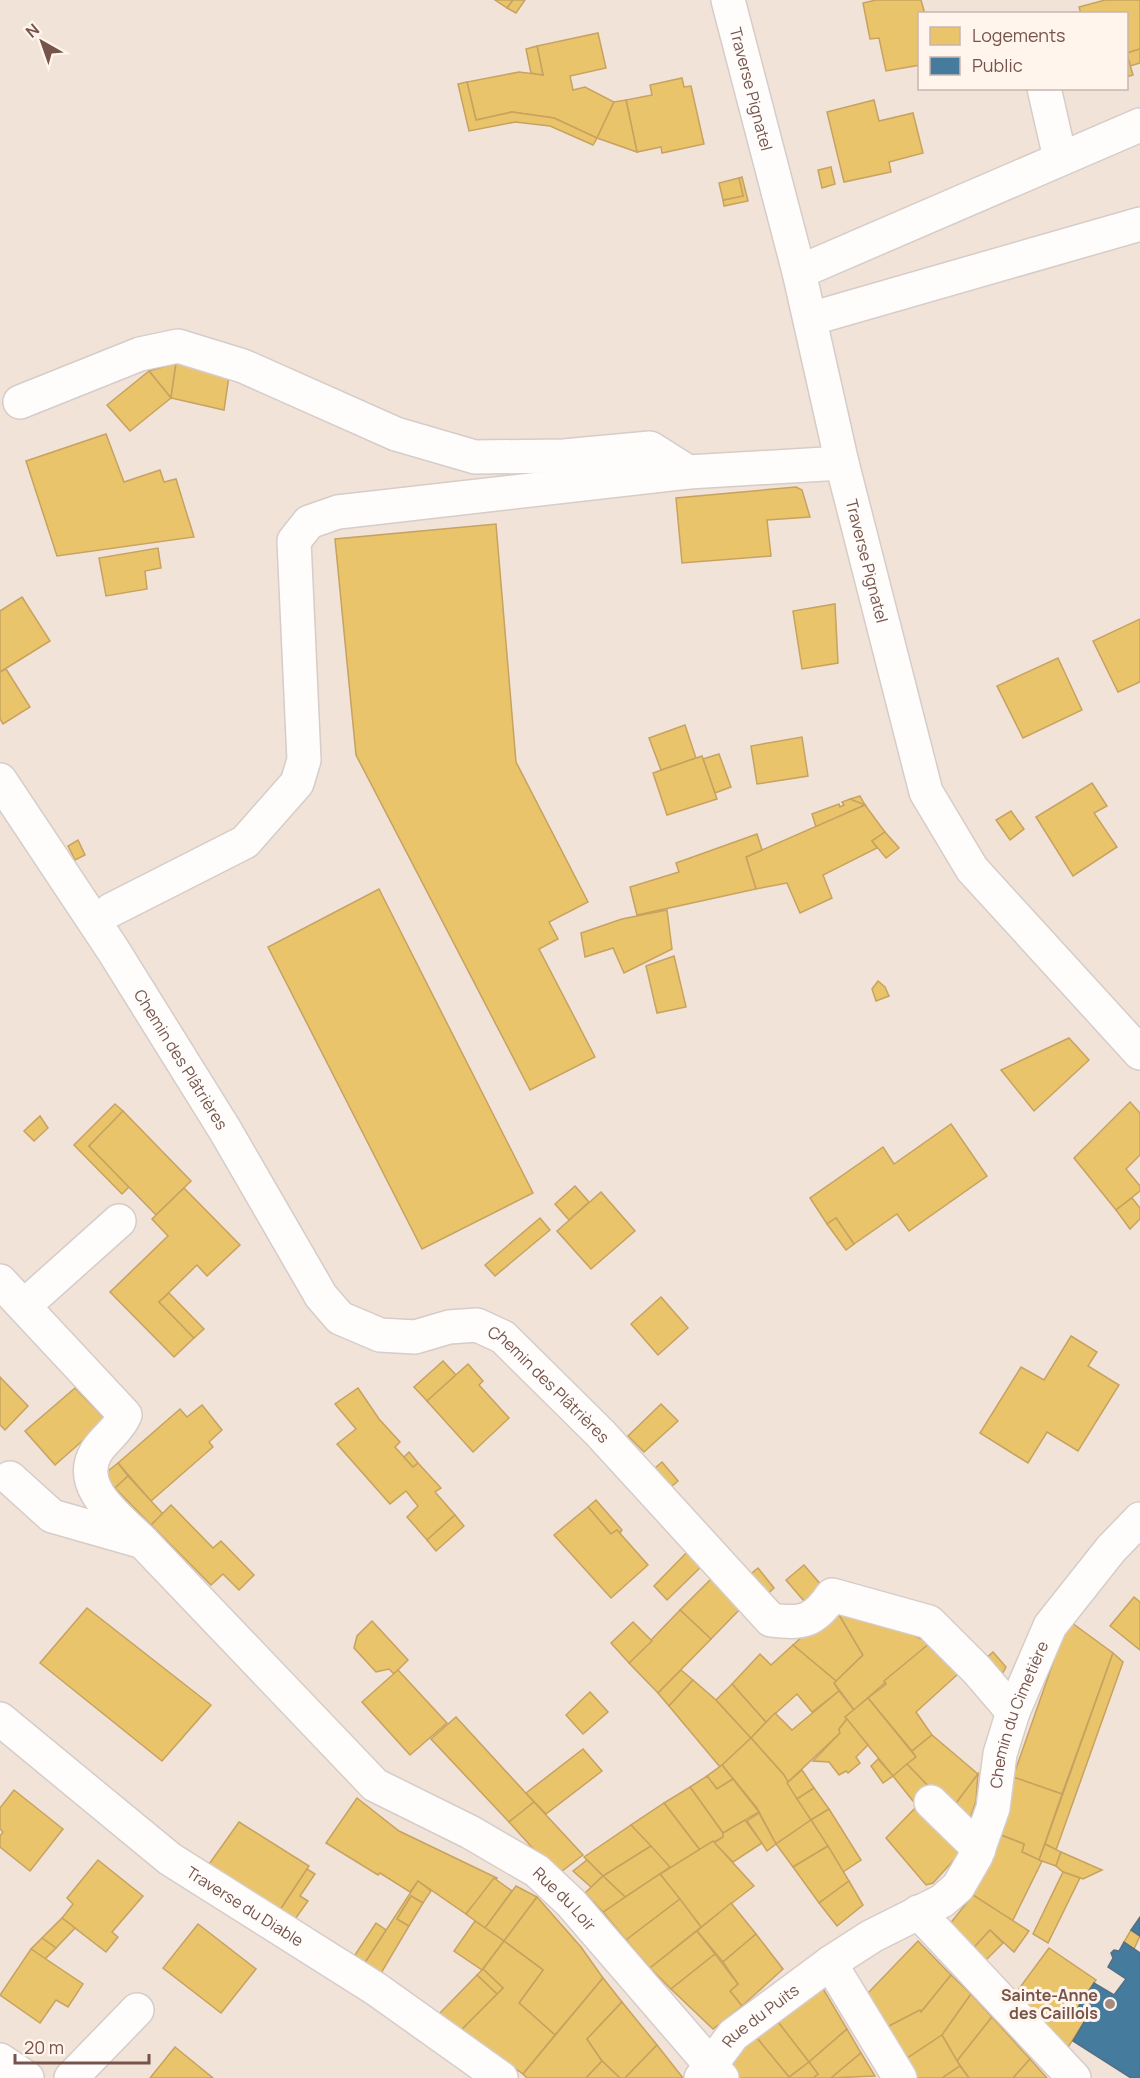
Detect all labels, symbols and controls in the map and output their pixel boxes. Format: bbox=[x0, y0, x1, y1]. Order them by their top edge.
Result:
north arrow bbox=[12, 12, 72, 72]
legend bbox=[918, 12, 1128, 90]
text: N bbox=[21, 18, 44, 43]
text: Logements bbox=[972, 23, 1066, 47]
street label: Traverse Pignatel bbox=[725, 25, 778, 153]
text: Public bbox=[972, 53, 1023, 77]
street label: Traverse Pignatel bbox=[841, 497, 893, 625]
street label: Chemin des Plâtrières bbox=[129, 985, 233, 1134]
street label: Chemin des Plâtrières bbox=[484, 1321, 615, 1448]
street label: Chemin du Cimetière bbox=[985, 1637, 1053, 1790]
street label: Traverse du Diable bbox=[182, 1861, 308, 1952]
street label: Rue du Loir bbox=[528, 1862, 601, 1936]
street label: Rue du Puits bbox=[717, 1979, 803, 2052]
place label: Sainte-Anne des Caillols bbox=[1001, 1984, 1098, 2024]
marker: Sainte-Anne des Caillols bbox=[1103, 1997, 1117, 2011]
scale bar bbox=[15, 2027, 148, 2065]
text: 20 m bbox=[24, 2035, 64, 2059]

